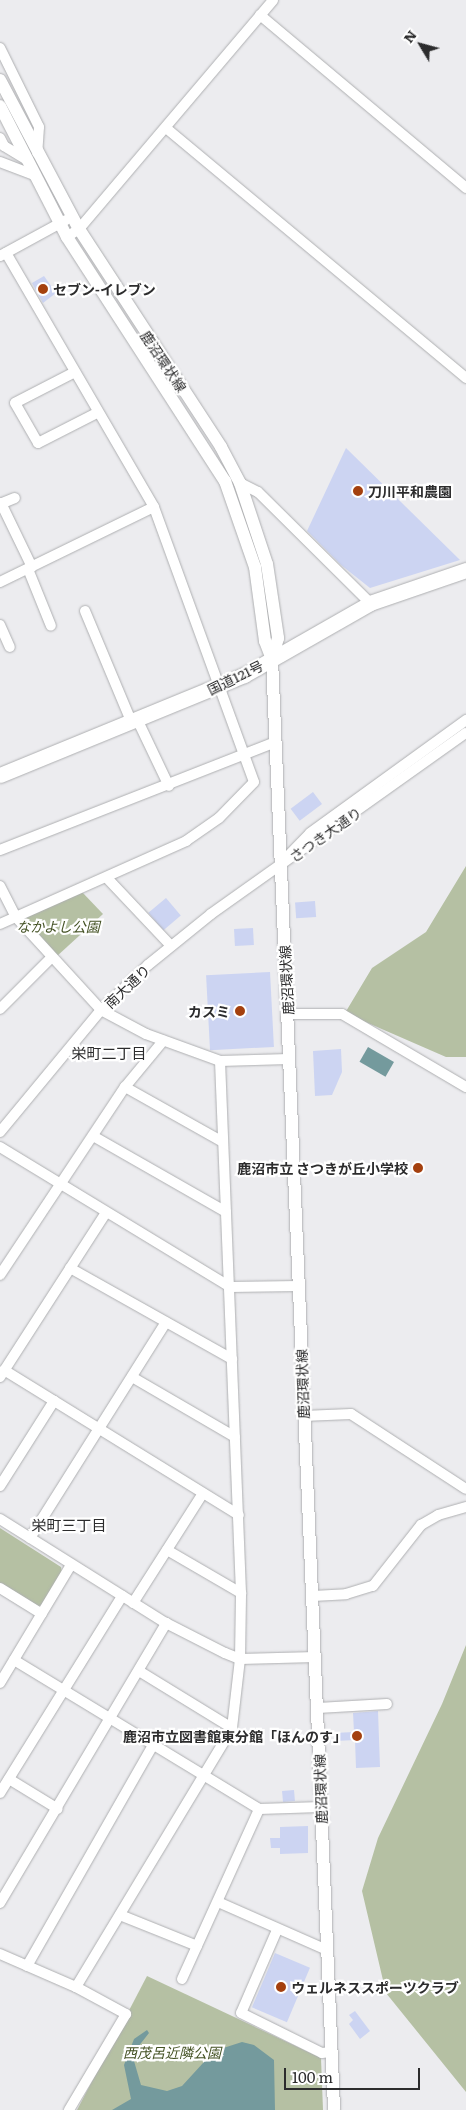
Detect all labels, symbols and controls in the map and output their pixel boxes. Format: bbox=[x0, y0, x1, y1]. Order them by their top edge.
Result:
north arrow bbox=[396, 20, 446, 70]
text: N bbox=[397, 25, 421, 47]
place label: セブン-イレブン bbox=[53, 281, 156, 297]
marker: セブン-イレブン bbox=[37, 283, 49, 295]
street label: 鹿沼環状線 bbox=[137, 327, 191, 395]
place label: 刀川平和農園 bbox=[368, 483, 452, 499]
marker: 刀川平和農園 bbox=[352, 485, 364, 497]
street label: 国道121号 bbox=[204, 656, 266, 698]
street label: さつき大通り bbox=[286, 803, 364, 865]
park label: なかよし公園 bbox=[16, 918, 100, 934]
street label: 鹿沼環状線 bbox=[276, 945, 296, 1015]
street label: 南大通り bbox=[101, 961, 153, 1011]
place label: カスミ bbox=[188, 1003, 230, 1019]
marker: カスミ bbox=[234, 1005, 246, 1017]
district label: 栄町二丁目 bbox=[72, 1044, 146, 1062]
place label: 鹿沼市立 さつきが丘小学校 bbox=[237, 1160, 408, 1176]
marker: 鹿沼市立 さつきが丘小学校 bbox=[412, 1162, 424, 1174]
street label: 鹿沼環状線 bbox=[292, 1349, 312, 1419]
district label: 栄町三丁目 bbox=[32, 1516, 106, 1534]
place label: 鹿沼市立図書館東分館「ほんのす」 bbox=[123, 1728, 347, 1744]
marker: 鹿沼市立図書館東分館「ほんのす」 bbox=[351, 1730, 363, 1742]
street label: 鹿沼環状線 bbox=[310, 1754, 330, 1824]
place label: ウェルネススポーツクラブ bbox=[291, 1979, 459, 1995]
marker: ウェルネススポーツクラブ bbox=[275, 1981, 287, 1993]
park label: 西茂呂近隣公園 bbox=[123, 2044, 221, 2060]
scale bar bbox=[286, 2058, 422, 2090]
text: 100 m bbox=[292, 2065, 333, 2088]

